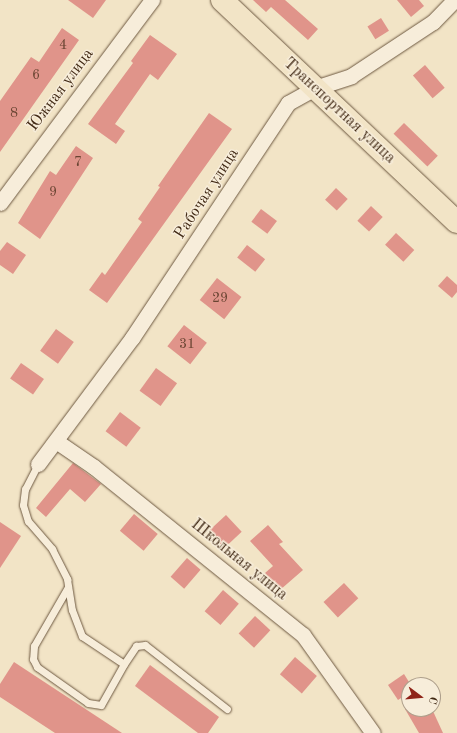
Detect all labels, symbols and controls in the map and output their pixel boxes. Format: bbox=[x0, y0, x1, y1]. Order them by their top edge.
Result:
house number: 4 bbox=[59, 37, 67, 53]
street label: Южная улица bbox=[24, 45, 98, 135]
street label: Транспортная улица bbox=[279, 54, 399, 168]
house number: 6 bbox=[32, 67, 40, 83]
house number: 8 bbox=[10, 105, 18, 121]
street label: Рабочая улица bbox=[171, 145, 243, 243]
house number: 7 bbox=[74, 154, 82, 170]
house number: 9 bbox=[49, 184, 57, 200]
house number: 29 bbox=[212, 290, 228, 306]
house number: 31 bbox=[179, 336, 195, 352]
street label: Школьная улица bbox=[187, 515, 291, 605]
north arrow bbox=[401, 677, 441, 717]
text: С bbox=[426, 695, 438, 705]

